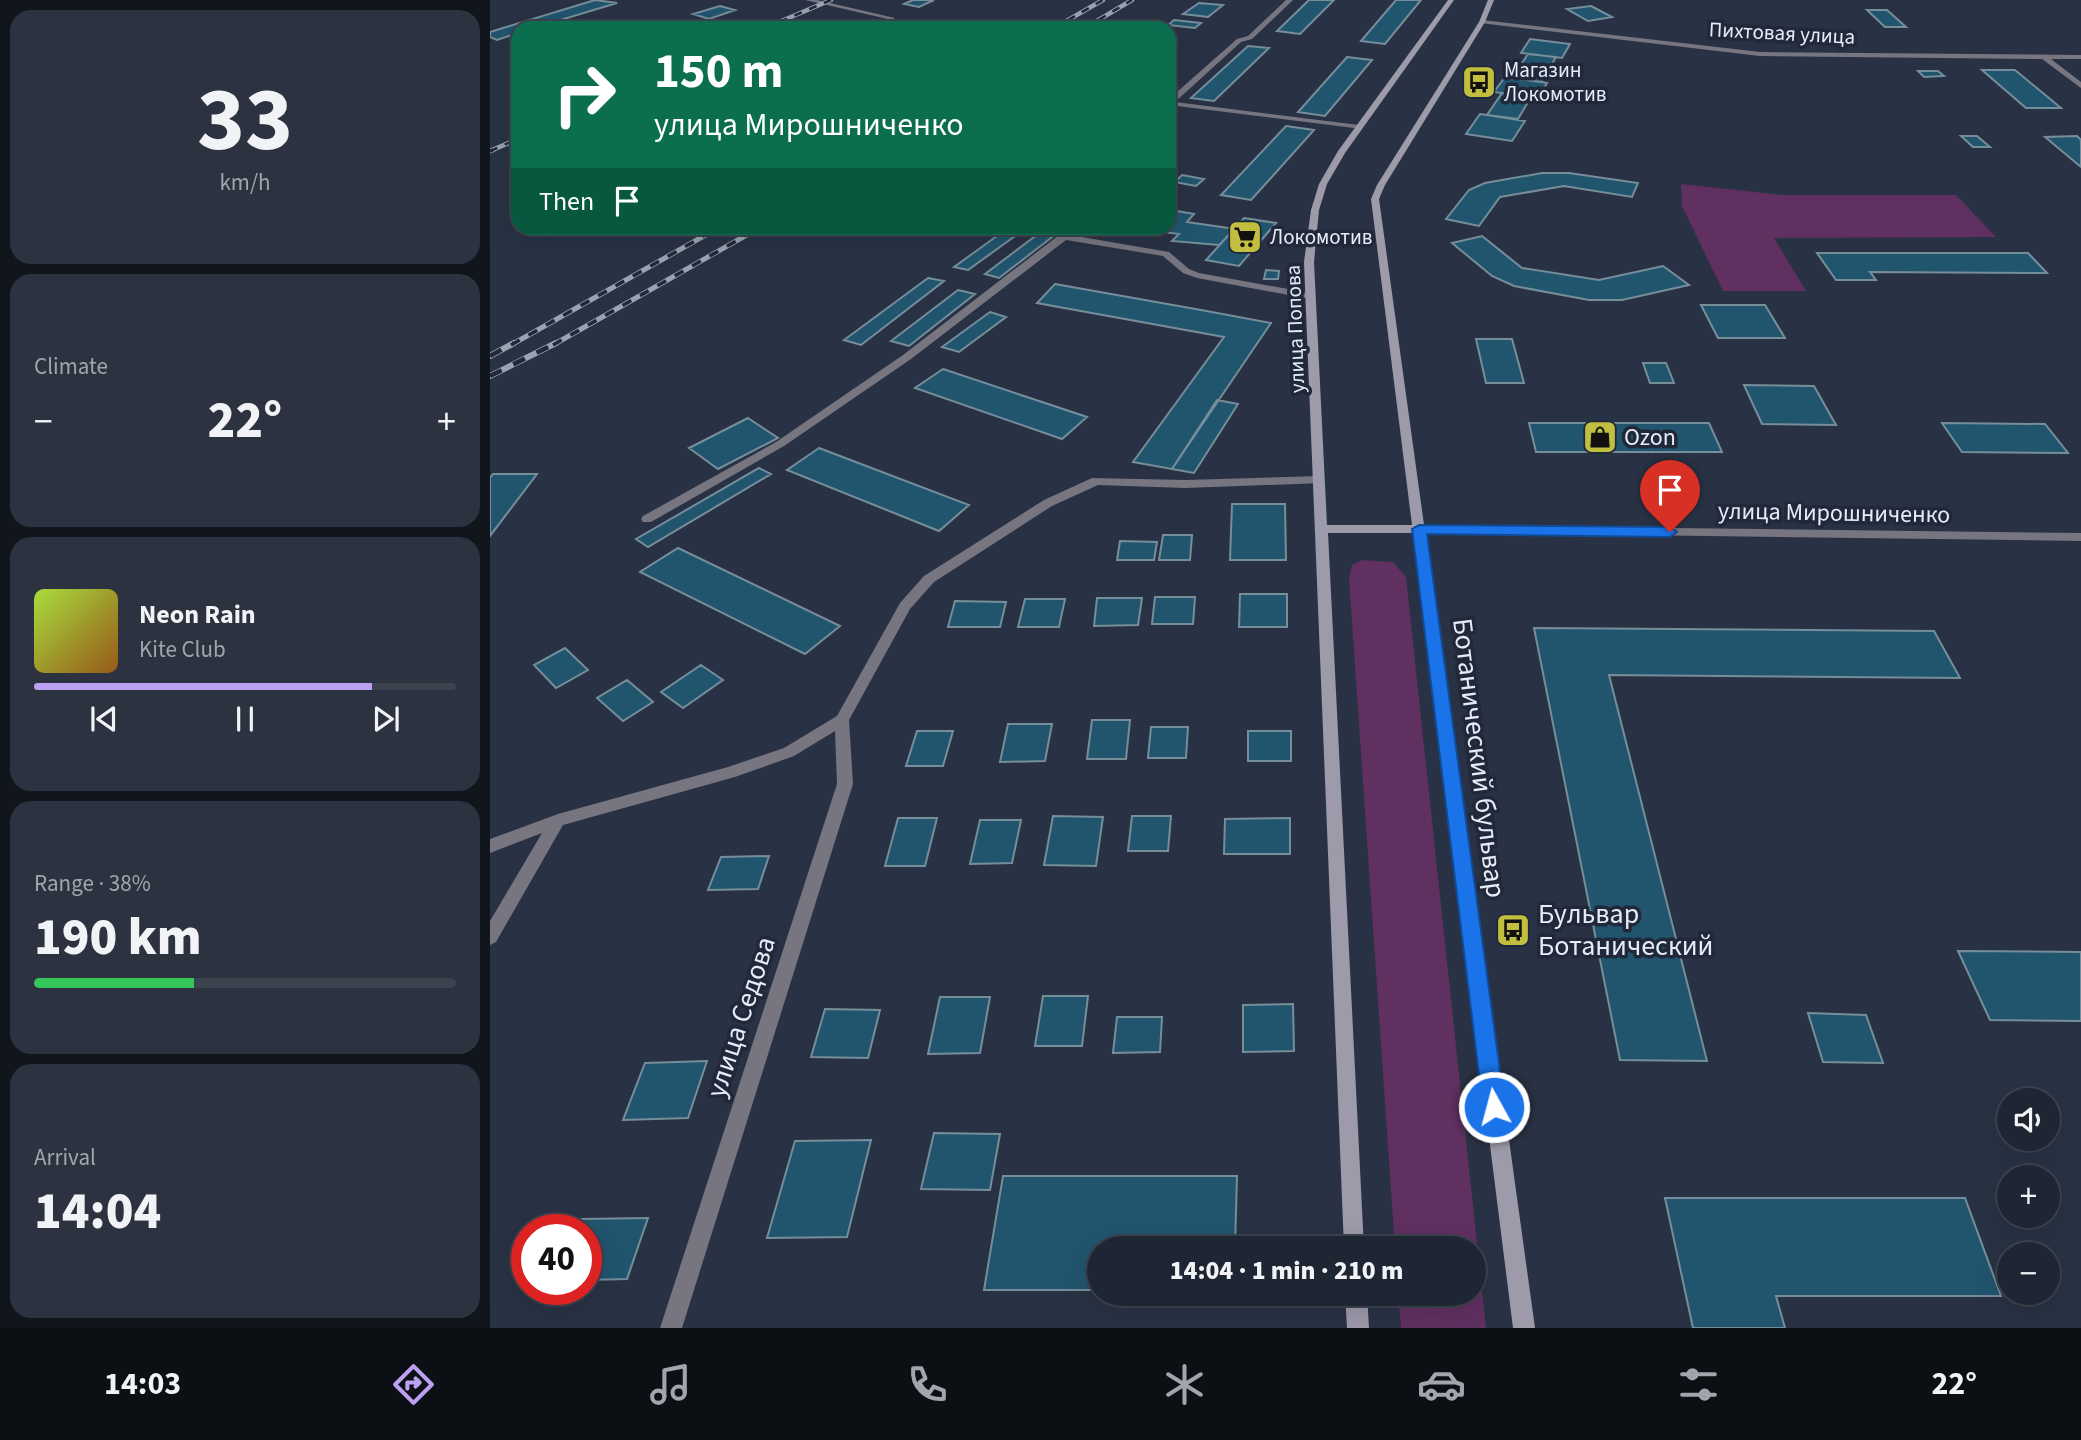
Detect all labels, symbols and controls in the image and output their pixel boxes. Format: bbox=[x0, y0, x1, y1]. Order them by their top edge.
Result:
street label: Пихтовая улица bbox=[1708, 14, 1856, 52]
text: 150 m bbox=[654, 37, 783, 107]
icon: right bbox=[539, 49, 630, 140]
place label: Магазин Локомотив bbox=[1504, 55, 1607, 109]
text: 33 bbox=[197, 56, 293, 185]
bus stop icon: Магазин Локомотив bbox=[1460, 63, 1498, 101]
text: улица Мирошниченко bbox=[654, 102, 964, 148]
text: km/h bbox=[219, 166, 271, 199]
icon: arrive bbox=[608, 182, 646, 220]
text: Then bbox=[539, 183, 594, 220]
supermarket icon: Локомотив bbox=[1226, 218, 1264, 256]
place label: Локомотив bbox=[1270, 222, 1373, 252]
street label: улица Попова bbox=[1278, 264, 1312, 394]
text: Climate bbox=[34, 350, 108, 383]
text: 22° bbox=[208, 384, 282, 458]
text: − bbox=[34, 395, 53, 449]
text: + bbox=[437, 395, 456, 449]
shop icon: Ozon bbox=[1581, 418, 1619, 456]
place label: Ozon bbox=[1624, 420, 1676, 455]
pin bbox=[1640, 460, 1700, 532]
icon: arrive bbox=[1651, 471, 1689, 509]
street label: улица Мирошниченко bbox=[1718, 493, 1950, 533]
text: Neon Rain bbox=[139, 596, 256, 633]
street label: Ботанический бульвар bbox=[1442, 616, 1516, 900]
text: Kite Club bbox=[139, 633, 226, 666]
icon: previous bbox=[85, 700, 123, 738]
icon: pause bbox=[226, 700, 264, 738]
icon: next bbox=[367, 700, 405, 738]
text: Range · 38% bbox=[34, 867, 151, 900]
place label: Бульвар Ботанический bbox=[1538, 894, 1713, 966]
text: 190 km bbox=[34, 901, 202, 975]
bus stop icon: Бульвар Ботанический bbox=[1494, 911, 1532, 949]
street label: улица Седова bbox=[696, 931, 786, 1103]
position arrow bbox=[1457, 1070, 1531, 1144]
map controls bbox=[1997, 1088, 2060, 1305]
button: sound bbox=[1997, 1088, 2060, 1151]
text: Arrival bbox=[34, 1141, 96, 1174]
button: + bbox=[1997, 1165, 2060, 1228]
text: 14:04 bbox=[34, 1175, 161, 1249]
speed limit sign: 40 bbox=[511, 1214, 602, 1305]
button: − bbox=[1997, 1242, 2060, 1305]
text: 14:04 · 1 min · 210 m bbox=[1170, 1252, 1403, 1289]
icon: directions bbox=[389, 1360, 438, 1409]
icon: music bbox=[646, 1360, 695, 1409]
icon: phone bbox=[903, 1360, 952, 1409]
icon: climate bbox=[1160, 1360, 1209, 1409]
icon: car bbox=[1417, 1360, 1466, 1409]
icon: filters bbox=[1674, 1360, 1723, 1409]
text: 14:03 bbox=[104, 1361, 181, 1407]
text: 22° bbox=[1931, 1361, 1977, 1407]

